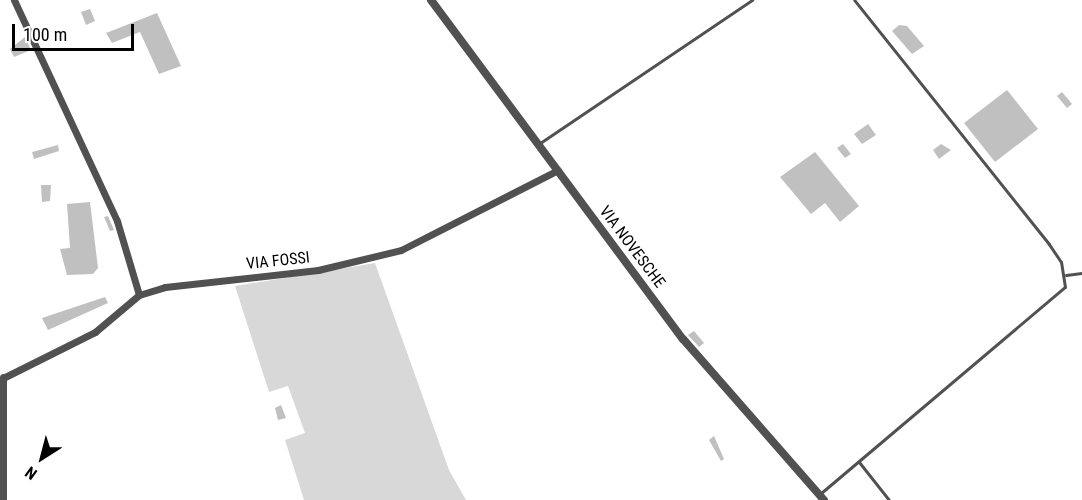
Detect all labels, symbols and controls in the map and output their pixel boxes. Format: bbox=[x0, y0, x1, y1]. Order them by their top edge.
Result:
scale bar bbox=[15, 12, 136, 50]
text: 100 m bbox=[23, 24, 67, 45]
street label: VIA NOVESCHE bbox=[595, 202, 669, 292]
street label: VIA FOSSI bbox=[245, 248, 311, 274]
north arrow bbox=[12, 428, 72, 488]
text: N bbox=[22, 462, 41, 484]

